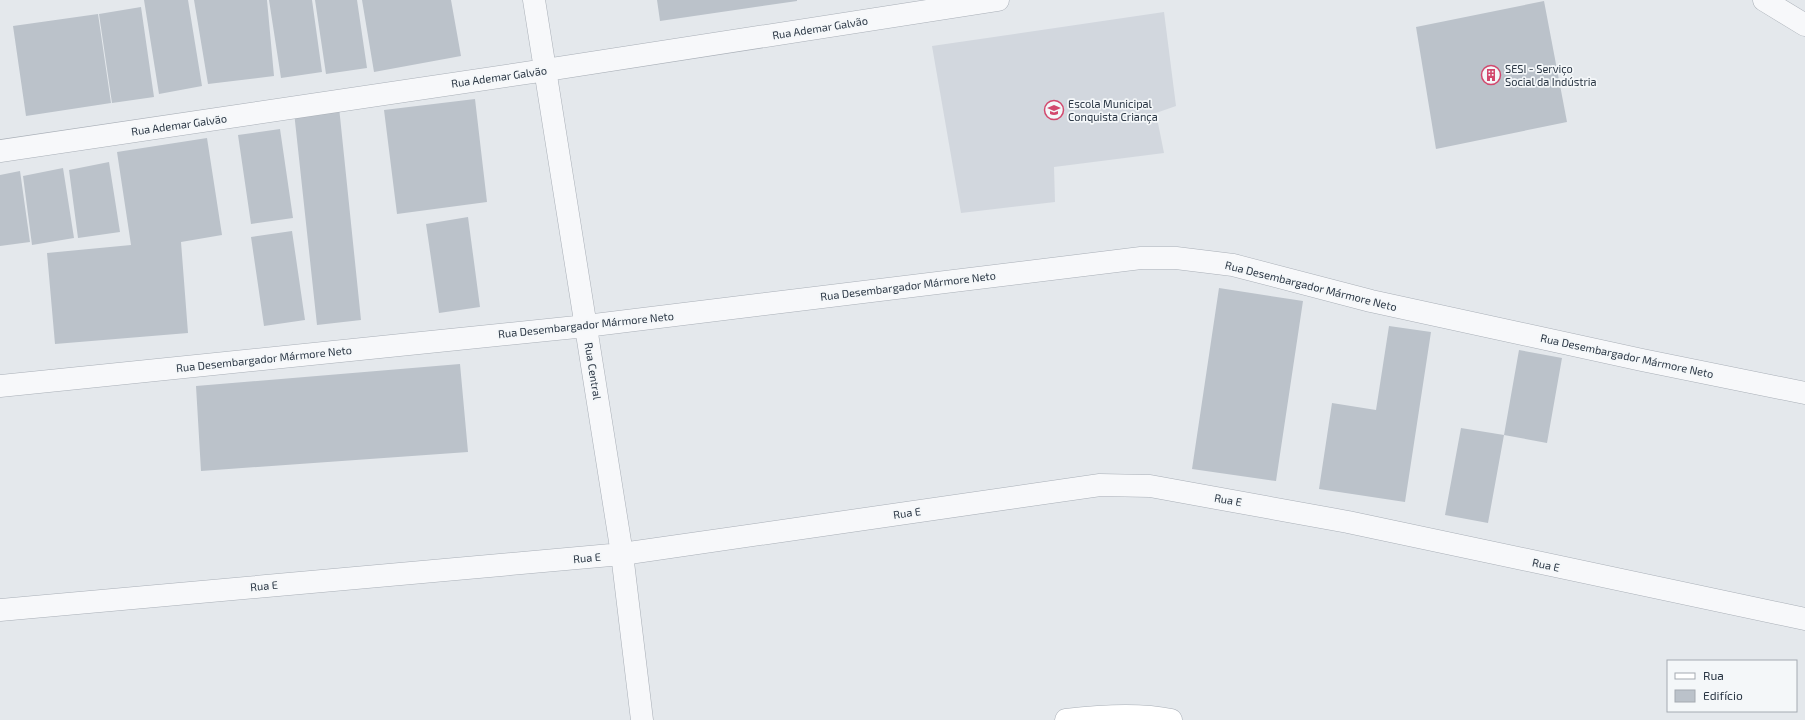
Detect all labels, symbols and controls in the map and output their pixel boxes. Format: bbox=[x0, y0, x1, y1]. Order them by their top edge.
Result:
street label: Rua Ademar Galvão bbox=[771, 14, 869, 41]
place label: SESI - Serviço Social da Indústria bbox=[1505, 62, 1597, 88]
street label: Rua Ademar Galvão bbox=[450, 63, 548, 90]
building icon: SESI - Serviço Social da Indústria bbox=[1480, 64, 1502, 86]
place label: Escola Municipal Conquista Criança bbox=[1068, 97, 1158, 124]
school or university icon: Escola Municipal Conquista Criança bbox=[1043, 99, 1065, 121]
street label: Rua Ademar Galvão bbox=[130, 111, 228, 138]
street label: Rua Desembargador Mármore Neto bbox=[1224, 258, 1398, 313]
street label: Rua Desembargador Mármore Neto bbox=[820, 268, 996, 303]
street label: Rua Desembargador Mármore Neto bbox=[497, 309, 674, 340]
street label: Rua Desembargador Mármore Neto bbox=[1539, 331, 1715, 380]
street label: Rua Central bbox=[583, 341, 605, 401]
street label: Rua Desembargador Mármore Neto bbox=[175, 343, 352, 374]
street label: Rua E bbox=[1213, 491, 1243, 508]
street label: Rua E bbox=[892, 504, 922, 521]
street label: Rua E bbox=[573, 550, 601, 565]
street label: Rua E bbox=[1531, 555, 1561, 574]
street label: Rua E bbox=[250, 578, 278, 593]
legend bbox=[1667, 660, 1797, 712]
text: Rua bbox=[1703, 668, 1724, 682]
text: Edifício bbox=[1703, 688, 1743, 702]

